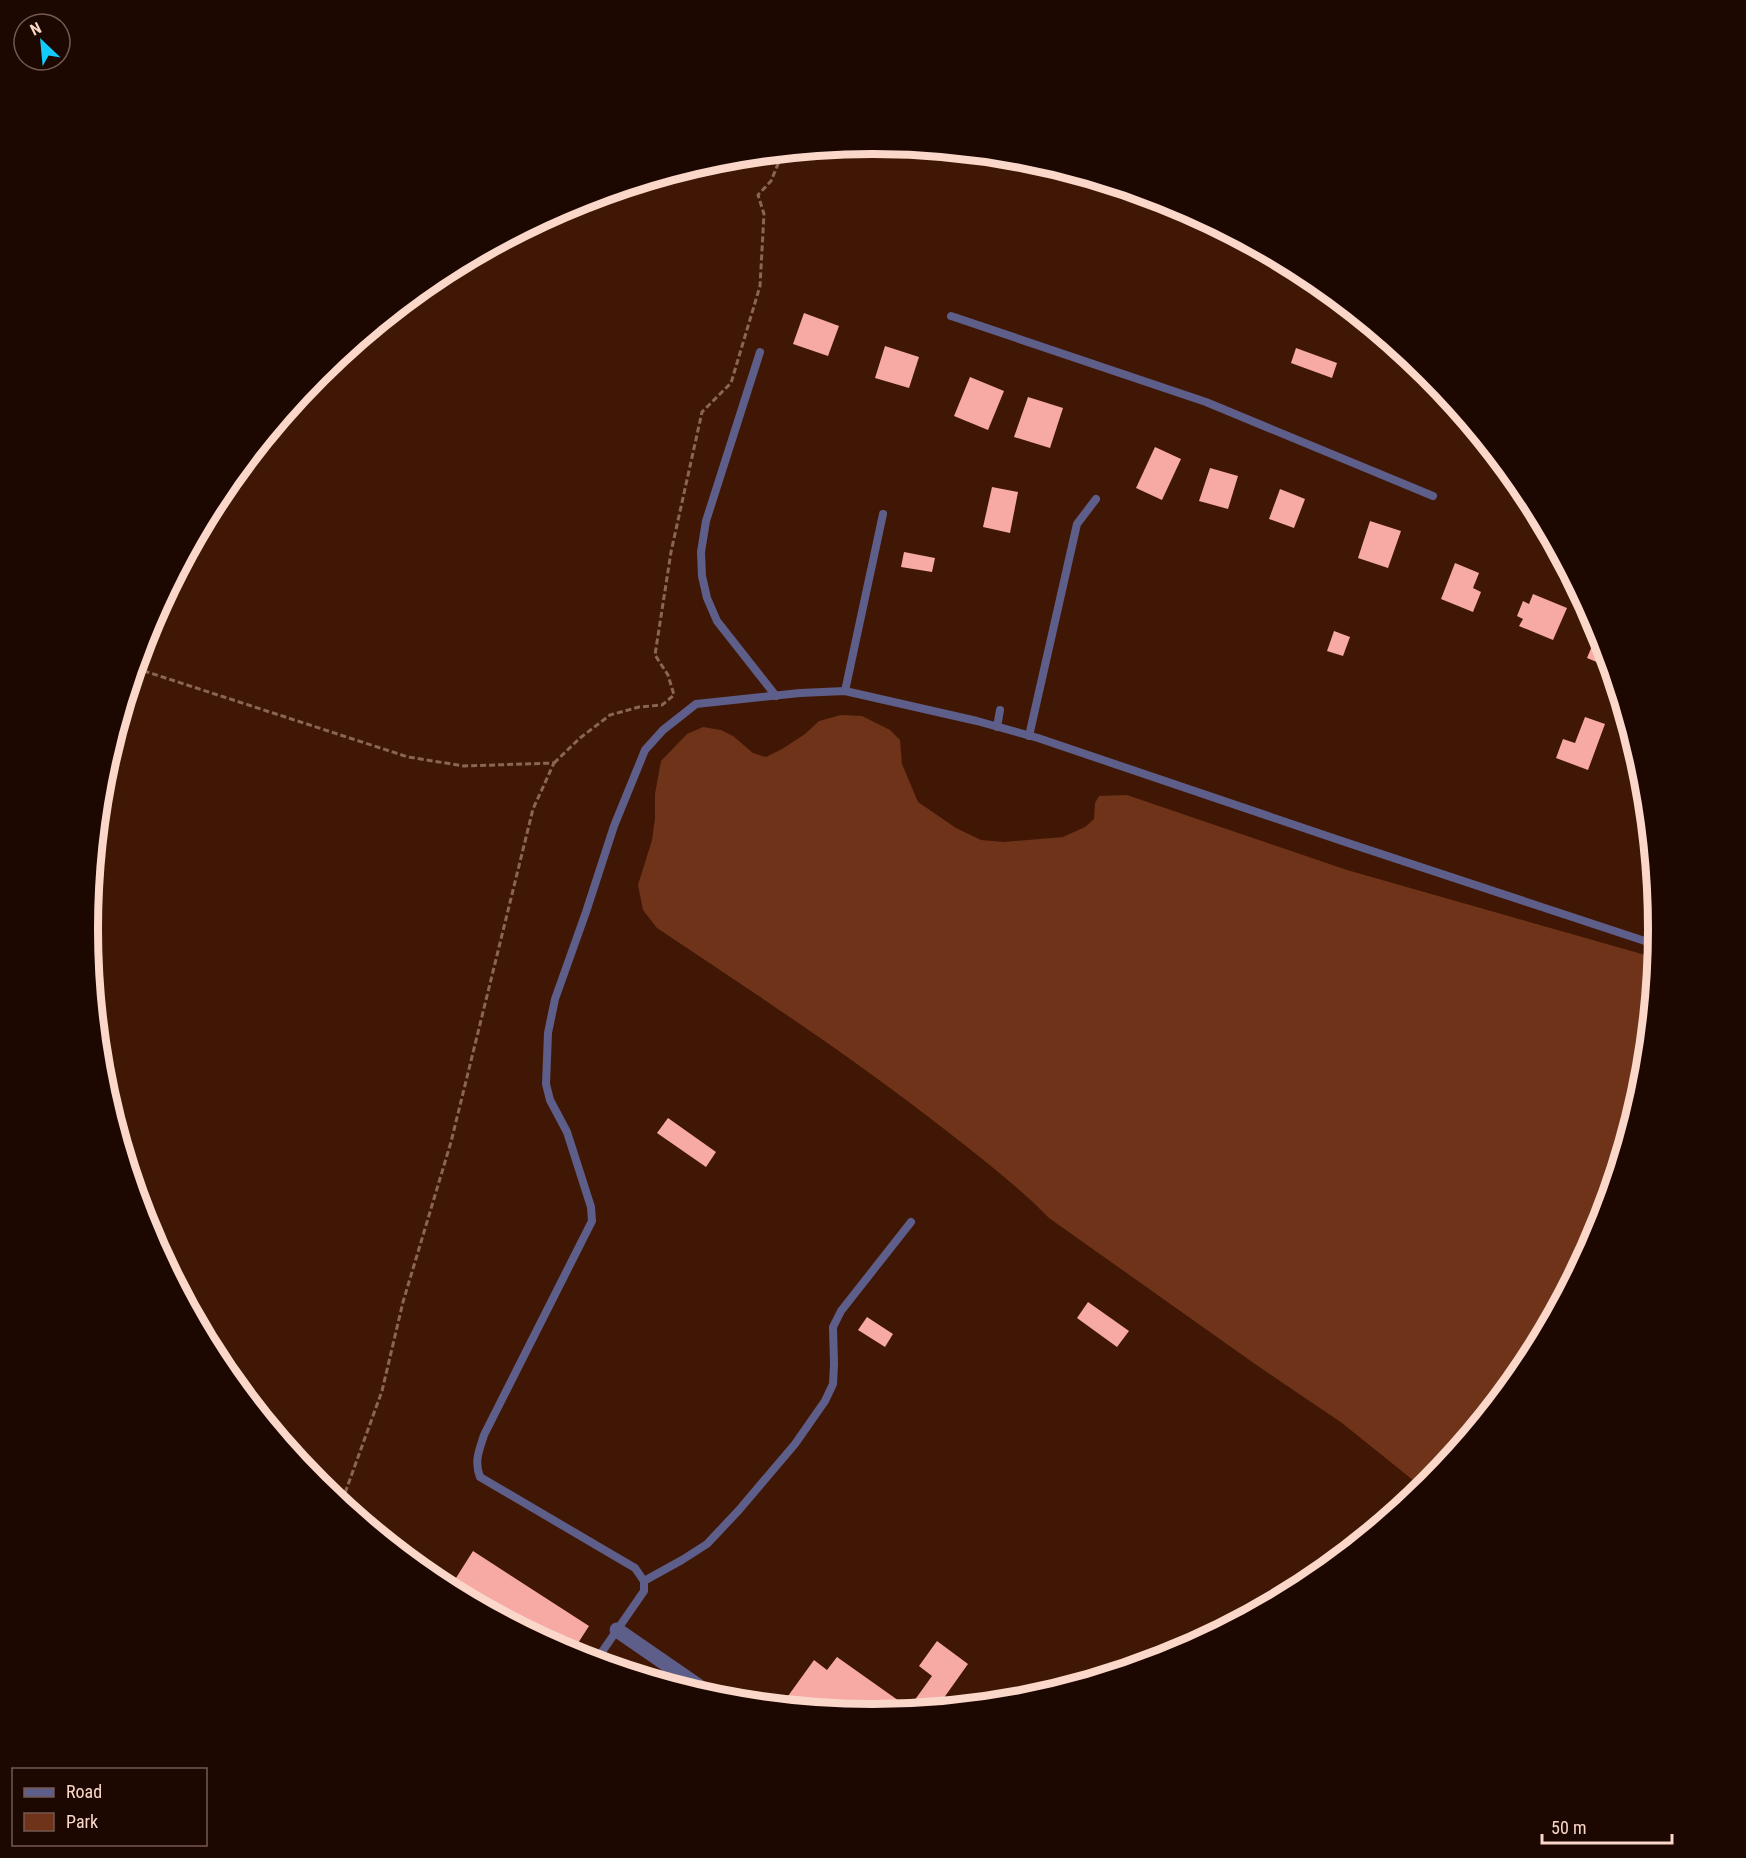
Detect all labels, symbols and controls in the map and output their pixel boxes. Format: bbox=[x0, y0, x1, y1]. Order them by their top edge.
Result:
north arrow bbox=[12, 12, 72, 72]
text: N bbox=[27, 18, 44, 40]
legend bbox=[12, 1768, 207, 1846]
text: Road bbox=[66, 1781, 102, 1802]
scale bar bbox=[1542, 1807, 1672, 1845]
text: Park bbox=[66, 1811, 98, 1832]
text: 50 m bbox=[1551, 1817, 1586, 1838]

